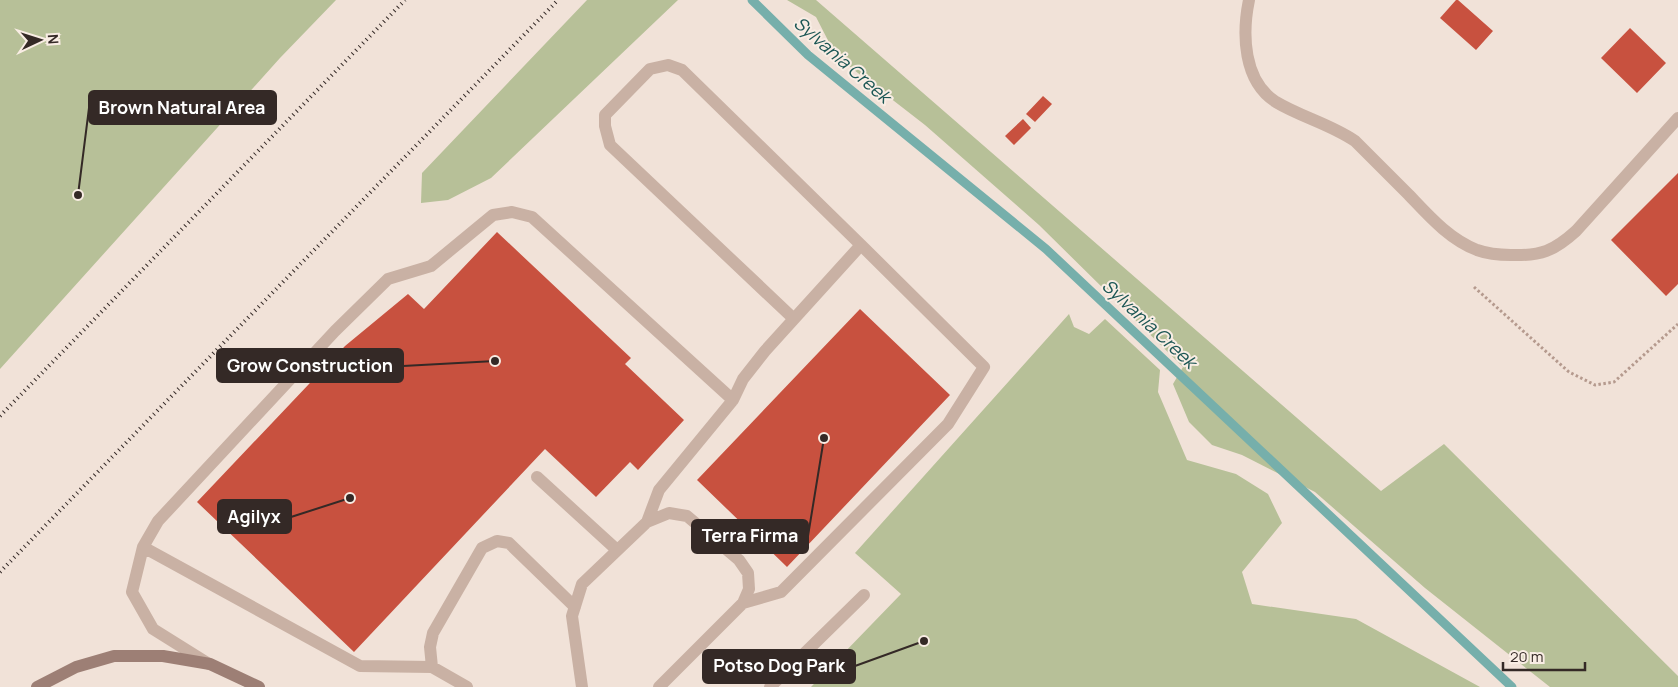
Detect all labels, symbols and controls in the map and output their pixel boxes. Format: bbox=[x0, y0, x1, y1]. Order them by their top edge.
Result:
water label: Sylvania Creek bbox=[789, 11, 898, 110]
north arrow bbox=[15, 15, 65, 65]
text: N bbox=[44, 33, 63, 45]
callout: Brown Natural Area bbox=[89, 91, 276, 124]
text: Brown Natural Area bbox=[99, 95, 265, 119]
water label: Sylvania Creek bbox=[1097, 273, 1204, 375]
callout: Grow Construction bbox=[217, 349, 403, 382]
text: Grow Construction bbox=[227, 353, 393, 377]
callout: Agilyx bbox=[218, 500, 291, 533]
text: Agilyx bbox=[227, 504, 281, 528]
callout: Terra Firma bbox=[692, 520, 808, 553]
text: Terra Firma bbox=[702, 523, 798, 547]
scale bar bbox=[1503, 640, 1586, 672]
text: 20 m bbox=[1510, 646, 1543, 667]
callout: Potso Dog Park bbox=[703, 650, 855, 683]
text: Potso Dog Park bbox=[713, 653, 846, 677]

